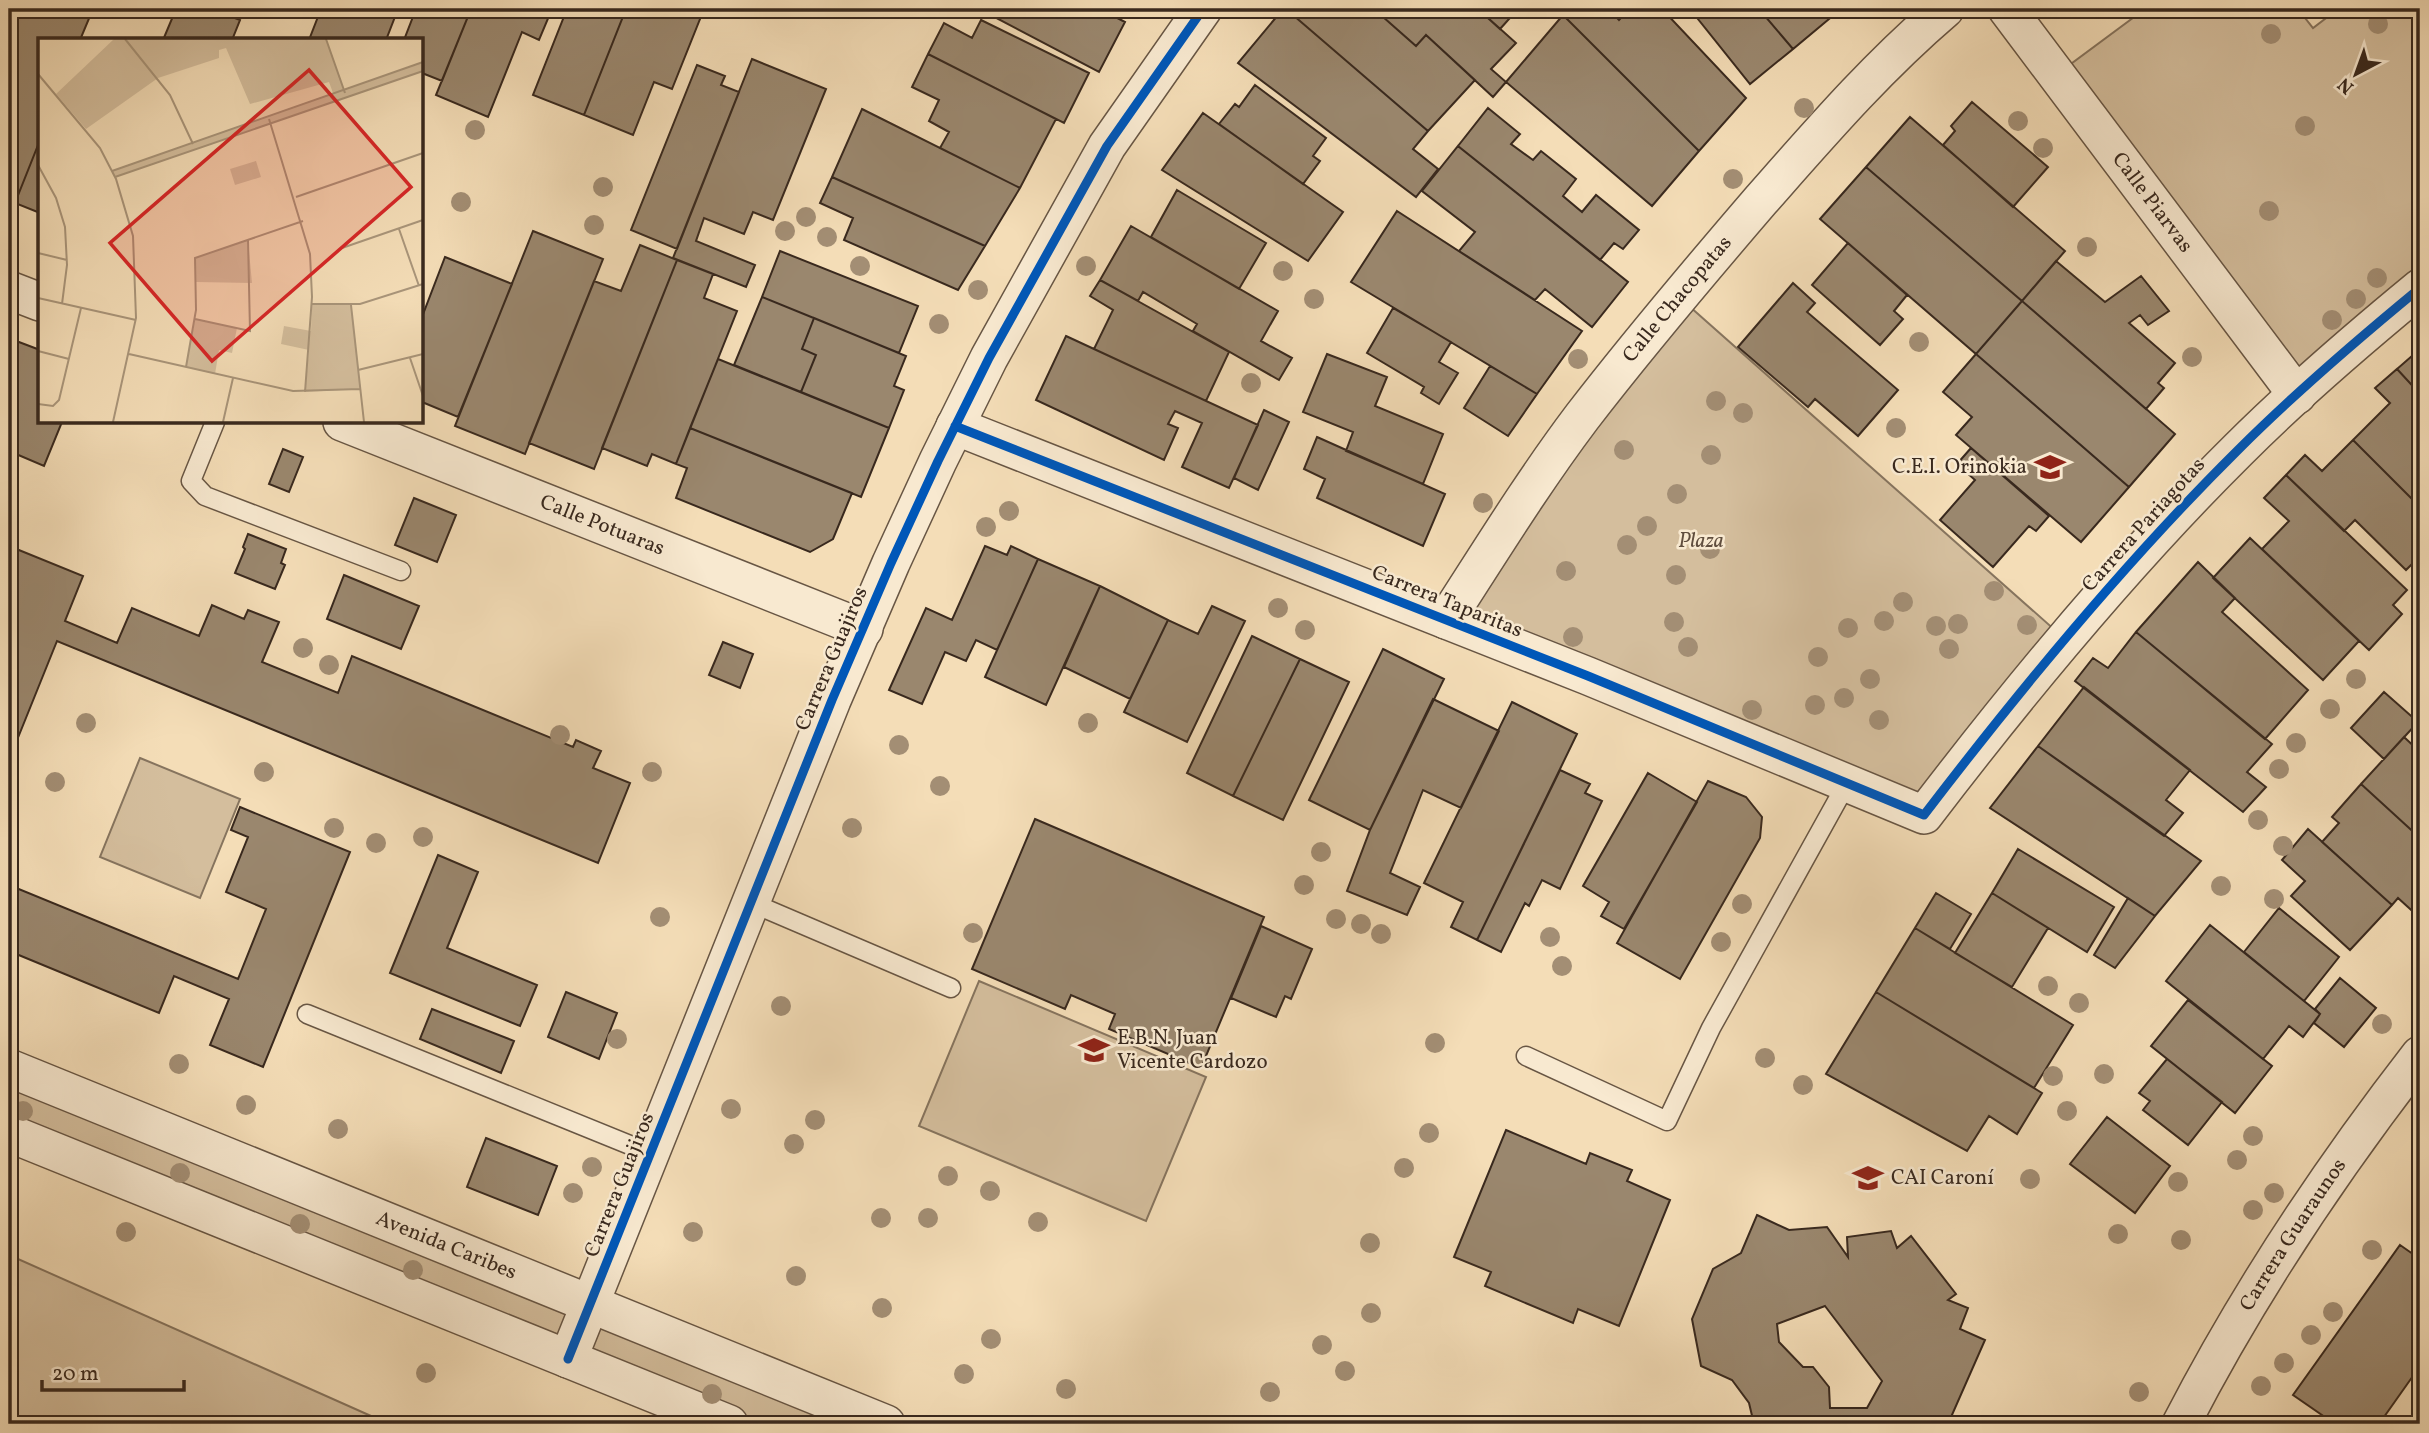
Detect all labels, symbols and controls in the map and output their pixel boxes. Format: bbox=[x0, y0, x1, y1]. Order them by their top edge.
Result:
inset map bbox=[38, 38, 424, 424]
north arrow bbox=[2320, 38, 2390, 108]
text: N bbox=[2332, 71, 2360, 100]
street label: Calle Piarvas bbox=[2105, 146, 2200, 259]
street label: Calle Chacopatas bbox=[1616, 229, 1739, 369]
school or university icon: C.E.I. Orinokia bbox=[2033, 450, 2067, 484]
street label: Carrera Pariagotas bbox=[2076, 451, 2212, 599]
place label: C.E.I. Orinokia bbox=[1892, 453, 2027, 482]
street label: Calle Potuaras bbox=[536, 487, 669, 563]
park label: Plaza bbox=[1678, 527, 1724, 556]
street label: Carrera Taparitas bbox=[1367, 558, 1527, 646]
street label: Carrera Guajiros bbox=[789, 582, 875, 736]
place label: E.B.N. Juan Vicente Cardozo bbox=[1117, 1024, 1268, 1077]
school or university icon: E.B.N. Juan Vicente Cardozo bbox=[1077, 1033, 1111, 1067]
street label: Carrera Guajiros bbox=[578, 1108, 662, 1262]
street label: Carrera Guaraunos bbox=[2233, 1153, 2353, 1317]
school or university icon: CAI Caroní bbox=[1851, 1161, 1885, 1195]
place label: CAI Caroní bbox=[1891, 1164, 1994, 1193]
street label: Avenida Caribes bbox=[372, 1204, 521, 1287]
scale bar bbox=[42, 1349, 184, 1393]
text: 20 m bbox=[52, 1360, 98, 1389]

